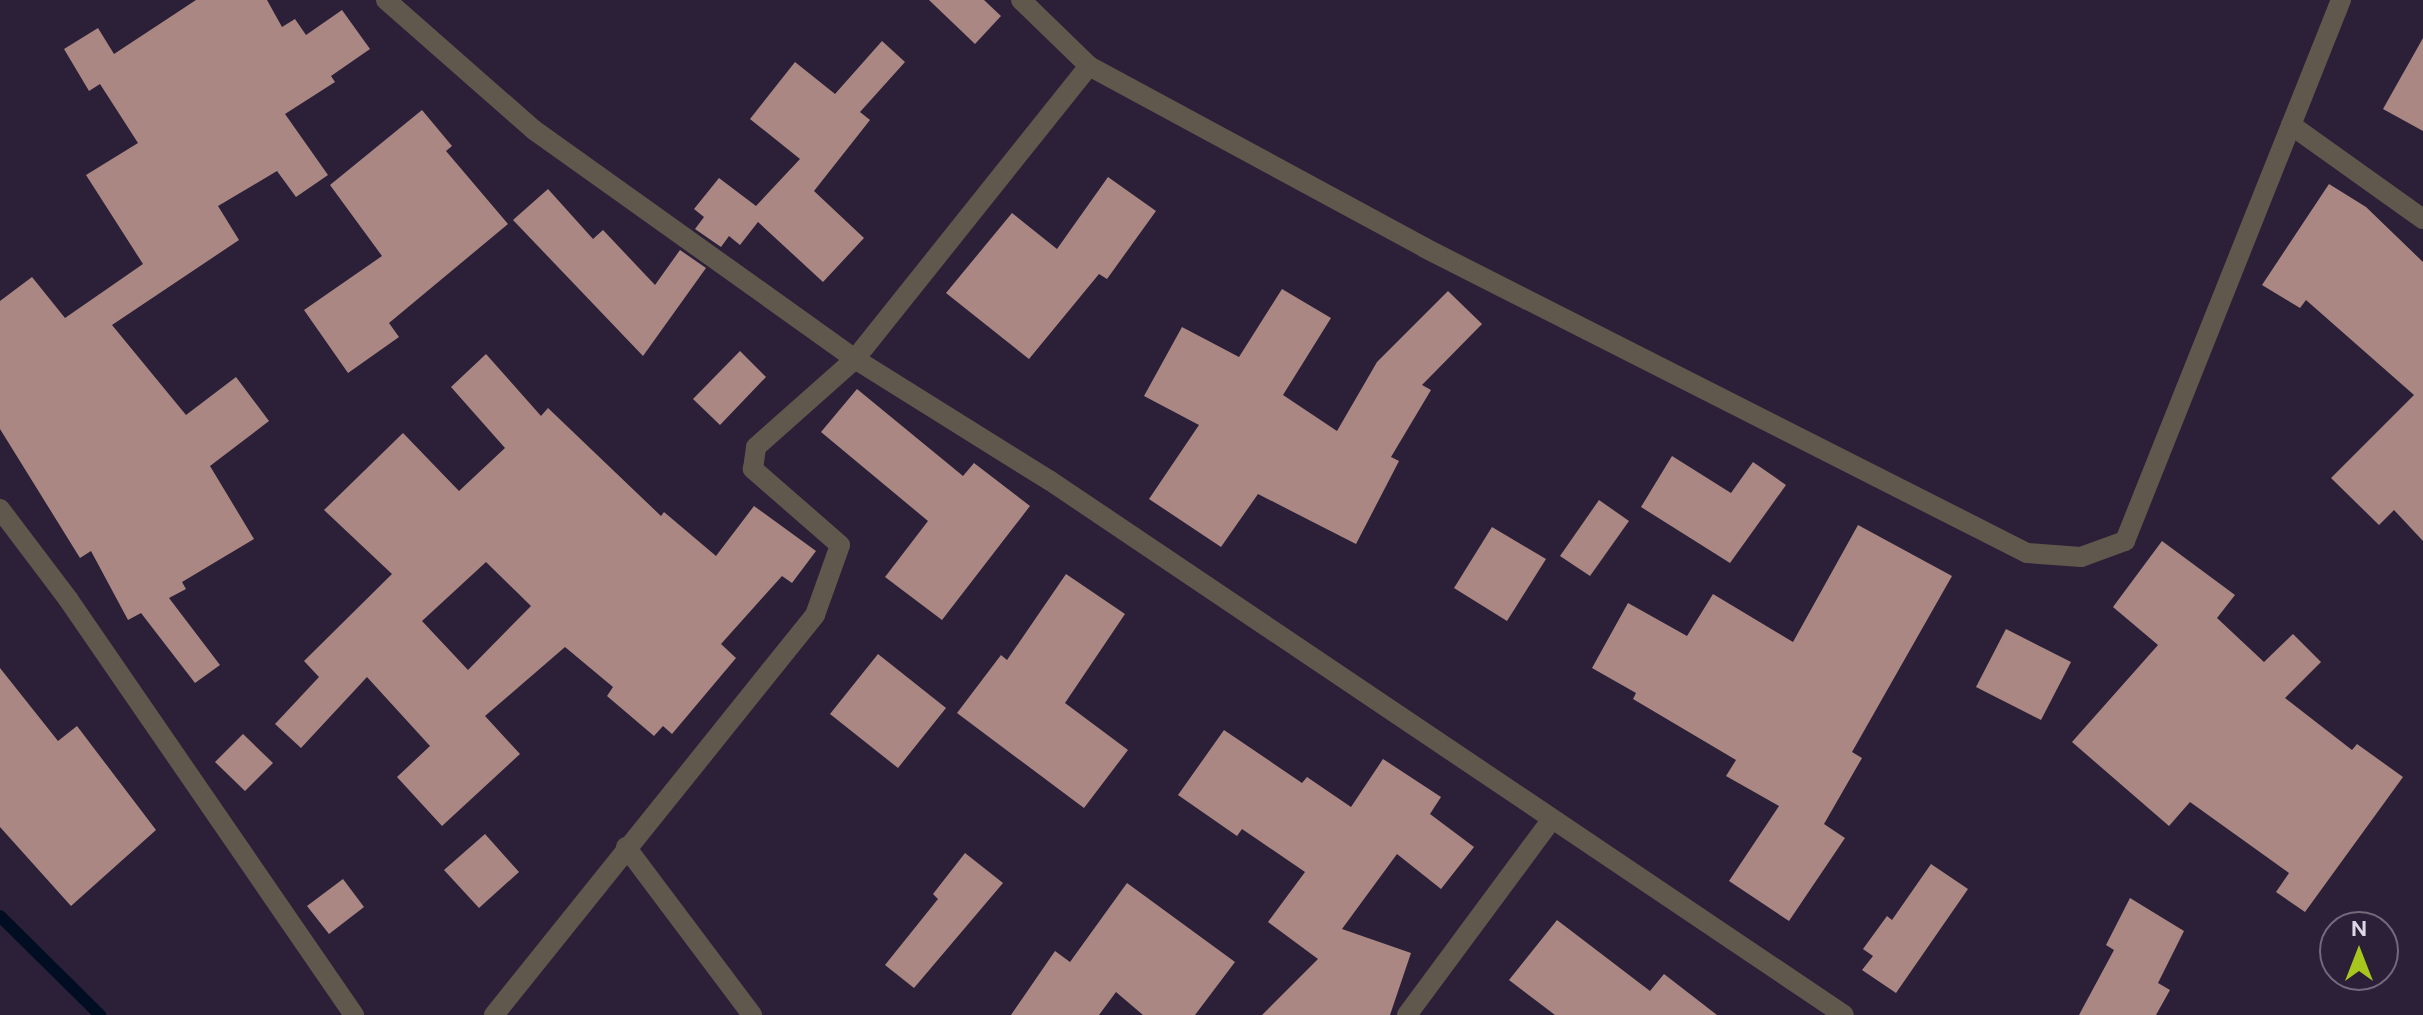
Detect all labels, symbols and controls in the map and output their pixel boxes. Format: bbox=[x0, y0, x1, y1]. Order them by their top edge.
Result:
north arrow bbox=[2319, 911, 2399, 991]
text: N bbox=[2351, 914, 2367, 943]

